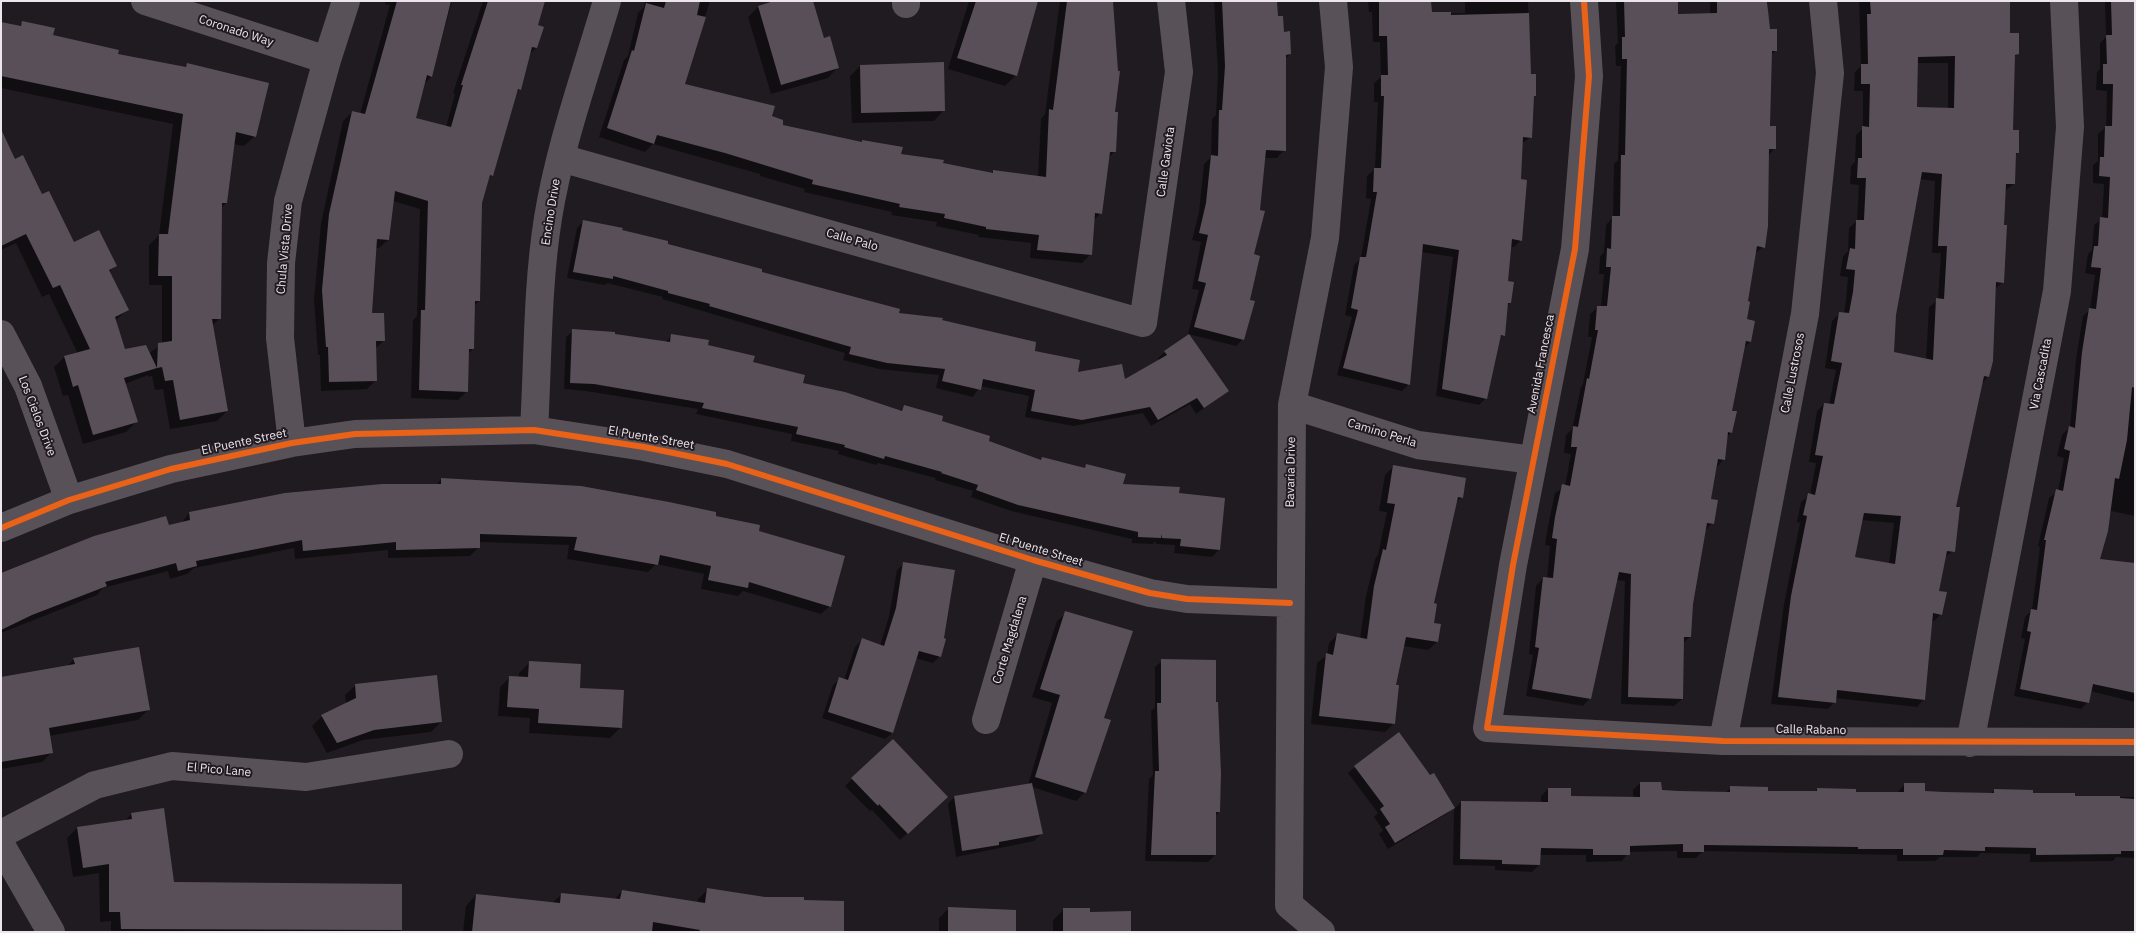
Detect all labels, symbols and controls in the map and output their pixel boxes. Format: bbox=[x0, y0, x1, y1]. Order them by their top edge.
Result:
street label: Coronado Way bbox=[197, 12, 275, 50]
street label: Calle Gaviota bbox=[1154, 126, 1178, 198]
street label: Encino Drive bbox=[539, 178, 563, 246]
street label: Chula Vista Drive bbox=[274, 203, 296, 295]
street label: Calle Palo bbox=[824, 226, 880, 254]
street label: Avenida Francesca bbox=[1524, 313, 1558, 415]
street label: Calle Lustrosos bbox=[1778, 331, 1808, 415]
street label: Via Cascadita bbox=[2027, 337, 2055, 411]
street label: Los Cielos Drive bbox=[15, 374, 59, 458]
street label: Camino Perla bbox=[1346, 416, 1418, 450]
street label: El Puente Street bbox=[607, 423, 695, 453]
street label: El Puente Street bbox=[200, 426, 288, 458]
street label: Bavaria Drive bbox=[1283, 436, 1299, 508]
street label: El Puente Street bbox=[997, 530, 1085, 570]
street label: Corte Magdalena bbox=[990, 594, 1030, 686]
street label: Calle Rabano bbox=[1776, 722, 1846, 738]
street label: El Pico Lane bbox=[186, 760, 252, 780]

